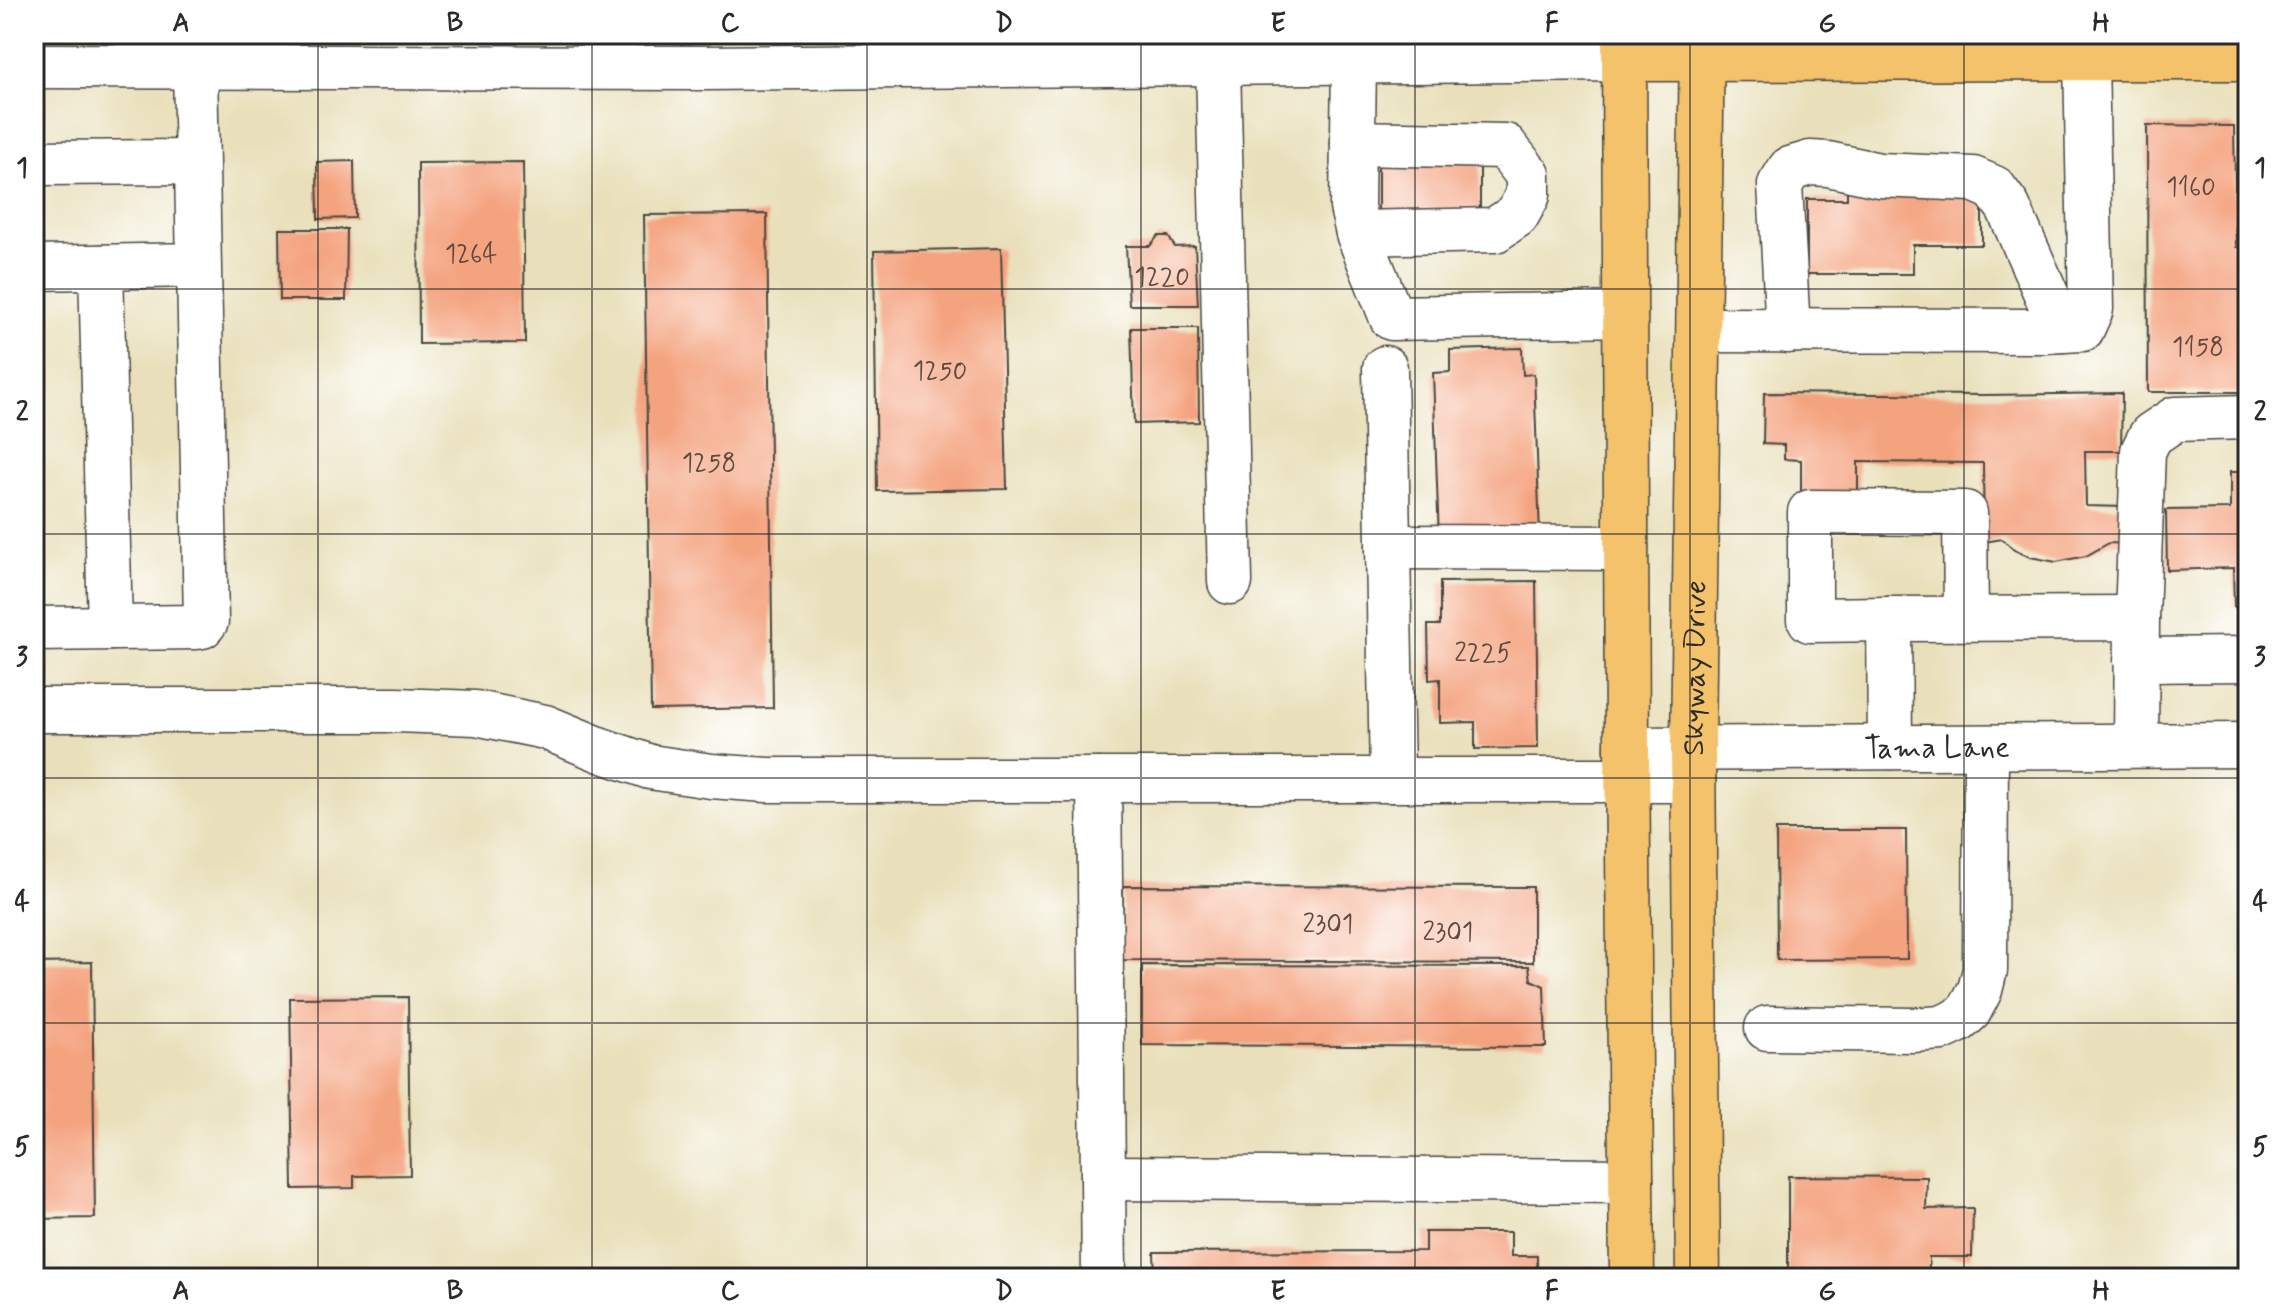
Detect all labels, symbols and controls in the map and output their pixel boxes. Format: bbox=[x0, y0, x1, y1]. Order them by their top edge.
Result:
text: A bbox=[172, 7, 190, 41]
text: B bbox=[447, 7, 463, 41]
text: C bbox=[721, 7, 740, 41]
text: D bbox=[995, 7, 1013, 41]
text: E bbox=[1270, 7, 1286, 41]
text: F bbox=[1545, 7, 1559, 41]
text: G bbox=[1818, 7, 1836, 41]
text: H bbox=[2093, 7, 2110, 41]
text: 1 bbox=[16, 152, 28, 186]
text: 1 bbox=[2254, 152, 2266, 186]
house number: 1160 bbox=[2166, 171, 2216, 205]
house number: 1264 bbox=[445, 238, 497, 272]
house number: 1220 bbox=[1134, 261, 1190, 295]
house number: 1158 bbox=[2172, 331, 2224, 365]
house number: 1250 bbox=[913, 355, 967, 389]
text: 2 bbox=[16, 396, 29, 430]
text: 2 bbox=[2254, 396, 2267, 430]
house number: 1258 bbox=[682, 447, 736, 481]
street label: Skyway Drive bbox=[1675, 580, 1716, 756]
house number: 2225 bbox=[1454, 637, 1512, 671]
text: 3 bbox=[16, 641, 28, 675]
text: 3 bbox=[2254, 641, 2266, 675]
street label: Tama Lane bbox=[1864, 729, 2010, 768]
text: 4 bbox=[14, 886, 30, 920]
text: 4 bbox=[2252, 886, 2268, 920]
house number: 2301 bbox=[1303, 908, 1354, 942]
house number: 2301 bbox=[1423, 916, 1474, 950]
text: 5 bbox=[14, 1131, 30, 1165]
text: 5 bbox=[2252, 1131, 2268, 1165]
text: A bbox=[172, 1275, 190, 1309]
text: B bbox=[447, 1275, 463, 1309]
text: C bbox=[721, 1275, 740, 1309]
text: D bbox=[995, 1275, 1013, 1309]
text: E bbox=[1270, 1275, 1286, 1309]
text: F bbox=[1545, 1275, 1559, 1309]
text: G bbox=[1818, 1275, 1836, 1309]
text: H bbox=[2093, 1275, 2110, 1309]

